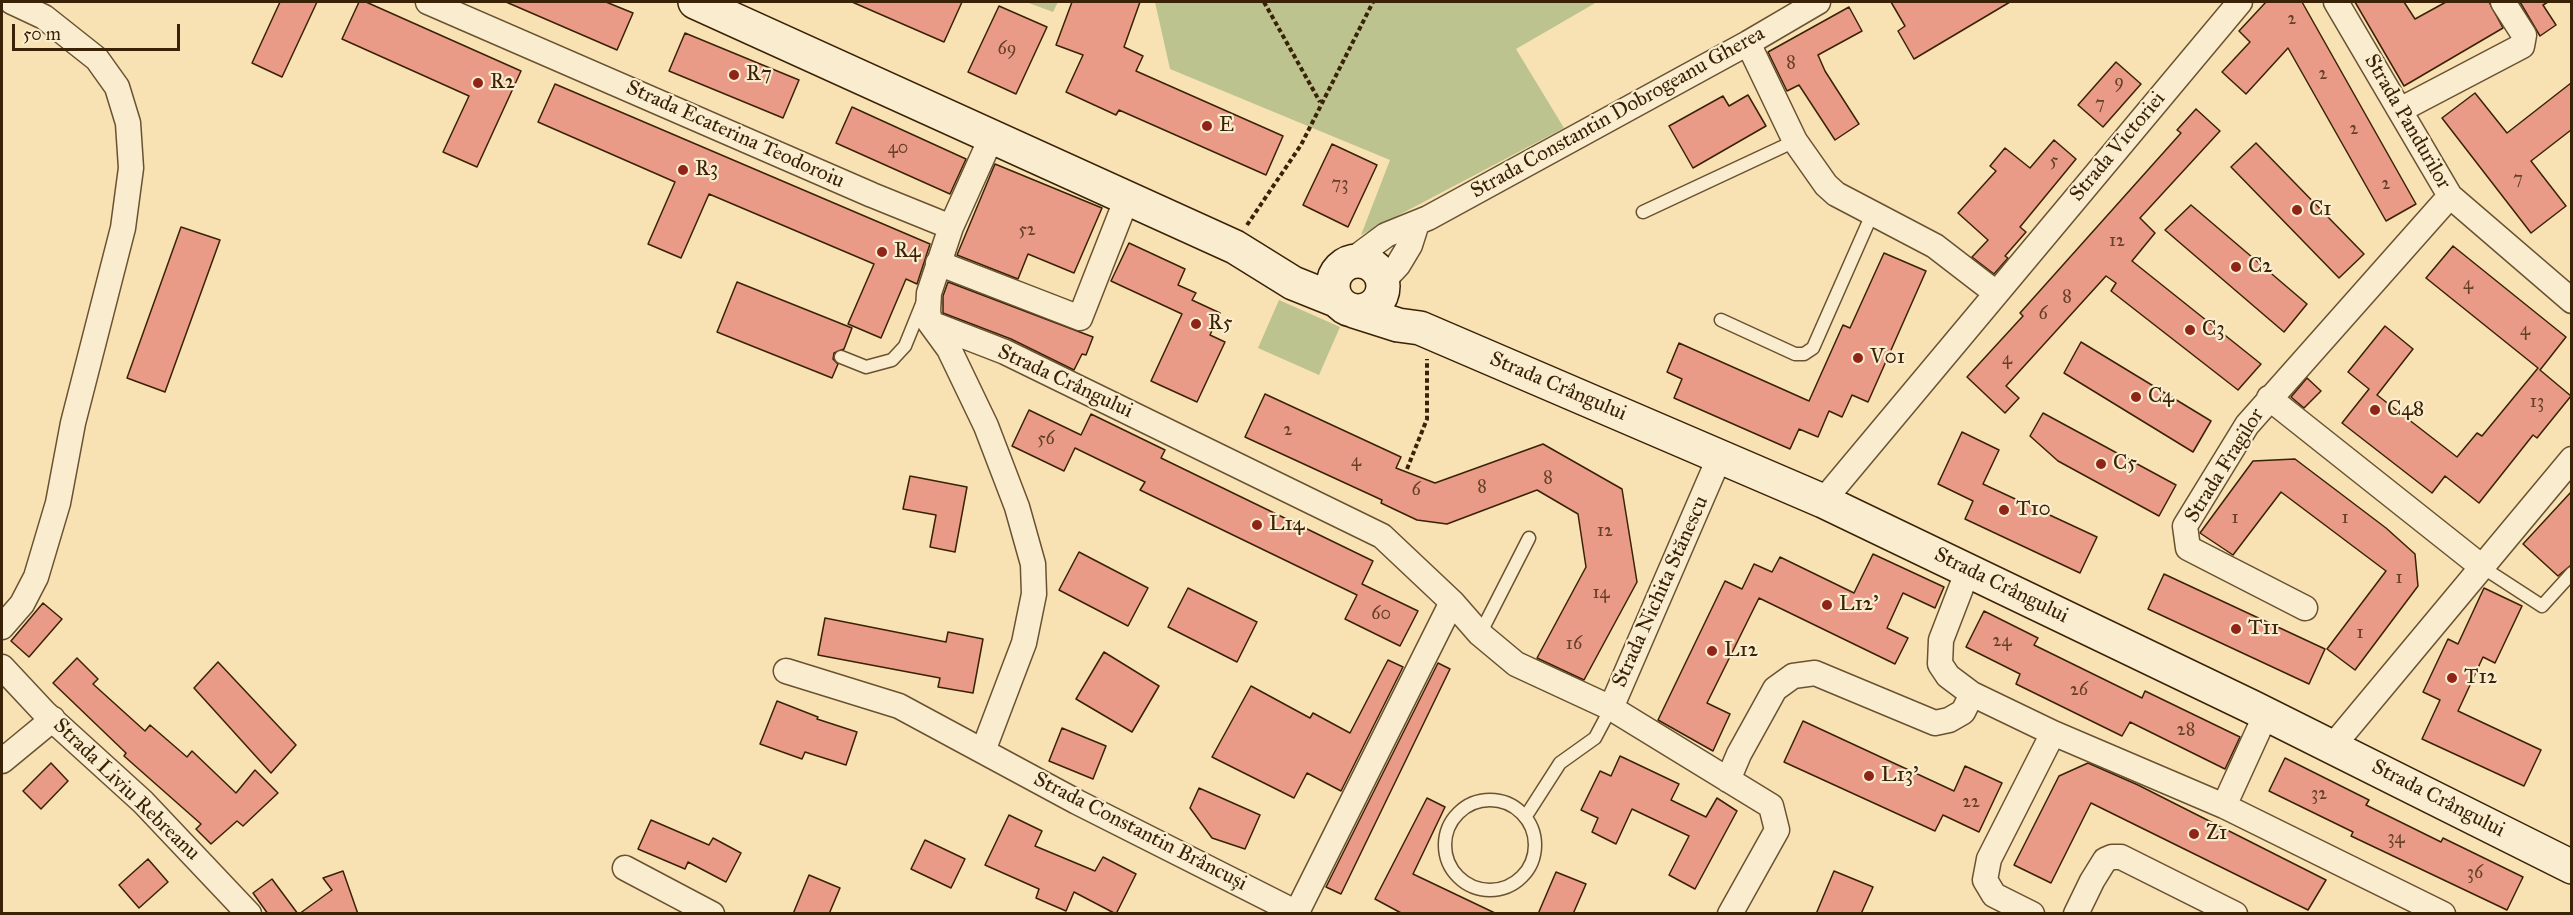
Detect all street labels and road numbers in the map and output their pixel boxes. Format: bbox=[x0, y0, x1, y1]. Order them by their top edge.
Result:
street label: Strada Constantin Dobrogeanu Gherea bbox=[1467, 21, 1769, 205]
street label: Strada Pandurilor bbox=[2358, 50, 2456, 194]
street label: Strada Ecaterina Teodoroiu bbox=[622, 75, 848, 195]
street label: Strada Victoriei bbox=[2065, 87, 2171, 207]
street label: Strada Crângului bbox=[993, 340, 1137, 424]
street label: Strada Crângului bbox=[1486, 347, 1630, 427]
street label: Strada Fragilor bbox=[2180, 404, 2270, 528]
street label: Strada Nichita Stănescu bbox=[1607, 492, 1715, 692]
street label: Strada Crângului bbox=[1930, 543, 2072, 629]
street label: Strada Liviu Rebreanu bbox=[47, 714, 205, 866]
street label: Strada Crângului bbox=[2367, 755, 2509, 843]
street label: Strada Constantin Brâncuși bbox=[1029, 767, 1251, 897]

